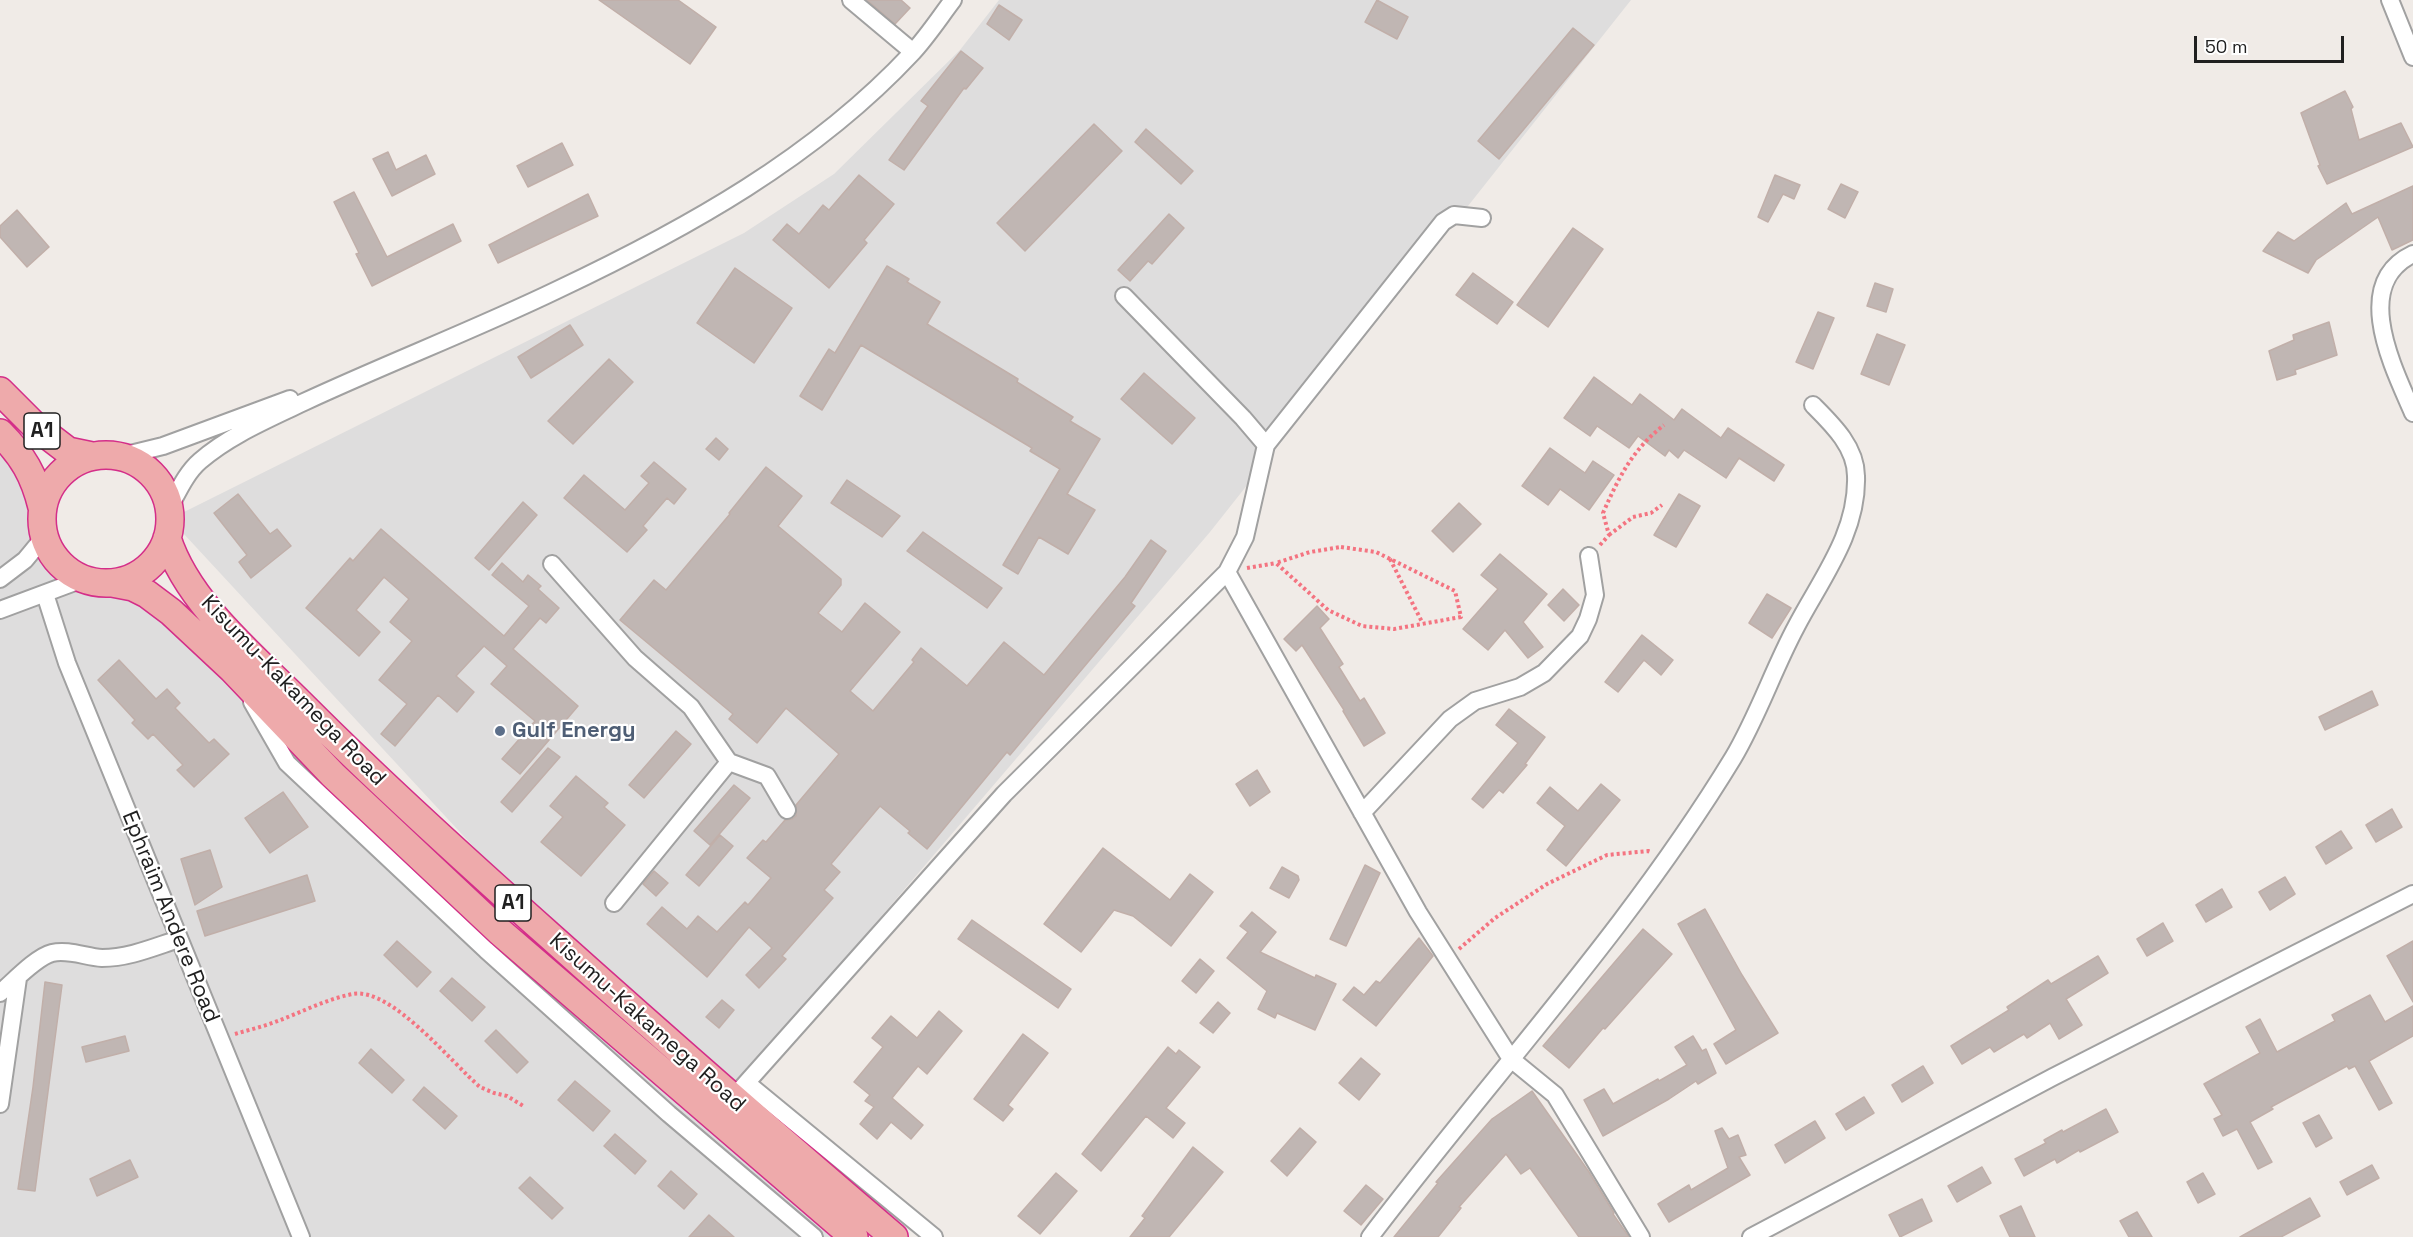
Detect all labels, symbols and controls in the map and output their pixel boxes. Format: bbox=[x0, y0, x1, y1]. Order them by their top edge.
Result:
scale bar bbox=[2197, 24, 2347, 62]
text: 50 m bbox=[2205, 35, 2247, 58]
road number: A1 bbox=[24, 413, 60, 449]
street label: Kisumu-Kakamega Road bbox=[195, 590, 391, 792]
place label: Gulf Energy bbox=[512, 718, 635, 744]
marker: Gulf Energy bbox=[493, 724, 507, 738]
street label: Ephraim Andere Road bbox=[115, 807, 225, 1027]
road number: A1 bbox=[495, 885, 531, 921]
street label: Kisumu-Kakamega Road bbox=[544, 928, 750, 1118]

